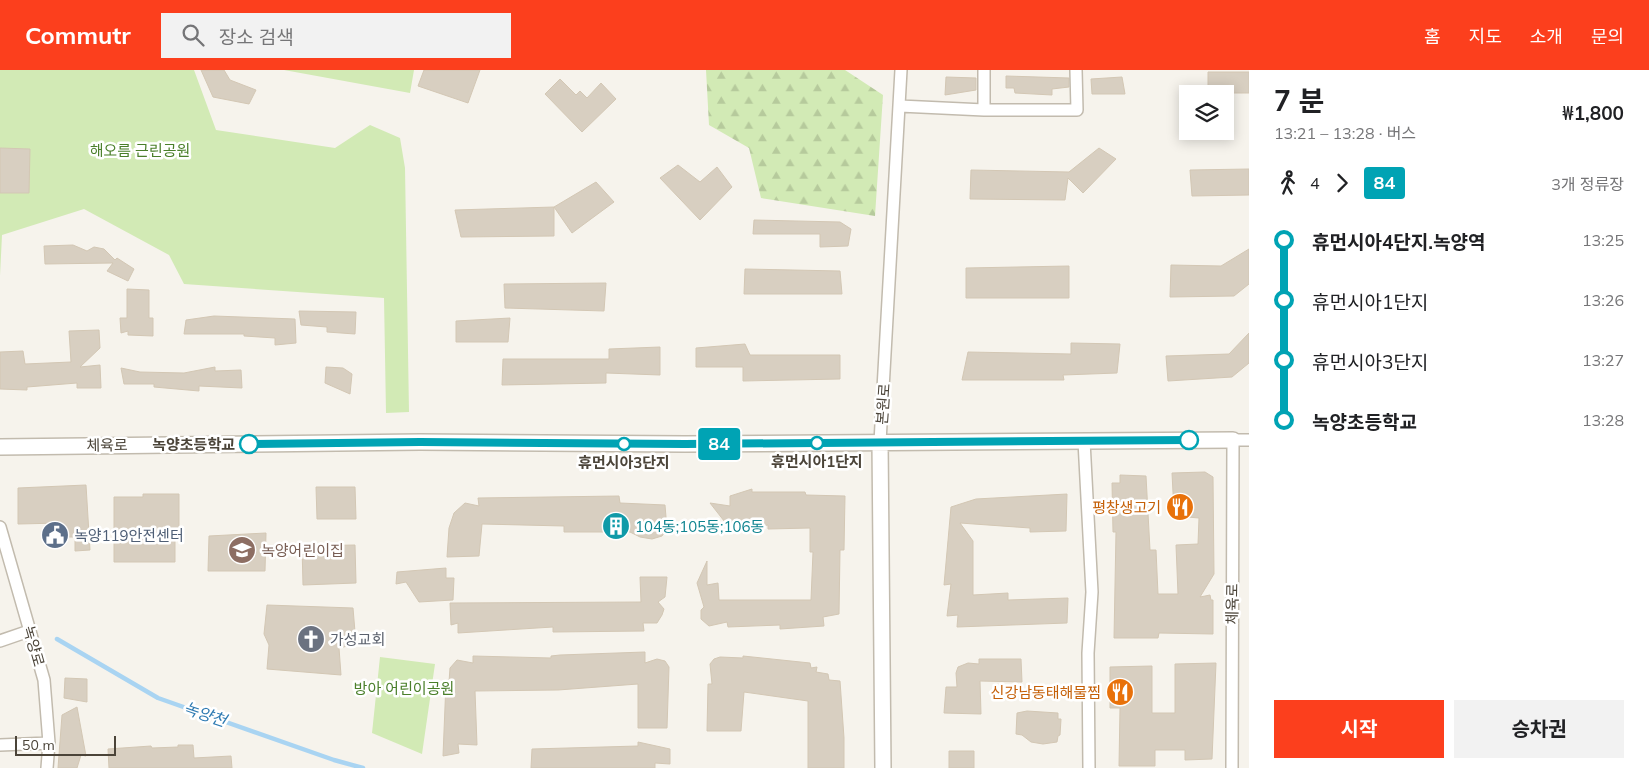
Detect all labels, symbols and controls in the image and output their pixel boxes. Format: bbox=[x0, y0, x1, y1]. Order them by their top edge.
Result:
search box bbox=[161, 13, 511, 58]
text: Commutr bbox=[25, 20, 131, 50]
icon: search bbox=[179, 21, 207, 49]
text: 장소 검색 bbox=[219, 25, 294, 49]
text: 홈 bbox=[1424, 25, 1441, 48]
text: 지도 bbox=[1469, 25, 1502, 48]
text: 소개 bbox=[1530, 25, 1563, 48]
text: 문의 bbox=[1591, 25, 1624, 48]
text: 7 분 bbox=[1274, 83, 1324, 118]
map controls bbox=[1179, 85, 1234, 140]
button: layers bbox=[1179, 85, 1234, 140]
text: ₩1,800 bbox=[1562, 101, 1624, 125]
text: 13:21 – 13:28 · 버스 bbox=[1274, 123, 1416, 143]
park label: 해오름 근린공원 bbox=[90, 141, 190, 160]
icon: walk bbox=[1274, 169, 1302, 197]
icon: forward bbox=[1328, 169, 1356, 197]
text: 84 bbox=[1374, 171, 1395, 194]
text: 4 bbox=[1310, 173, 1320, 193]
text: 3개 정류장 bbox=[1551, 174, 1624, 194]
text: 휴먼시아4단지.녹양역 bbox=[1312, 230, 1485, 254]
text: 13:25 bbox=[1582, 230, 1624, 250]
text: 휴먼시아1단지 bbox=[1312, 290, 1428, 314]
text: 13:26 bbox=[1582, 290, 1624, 310]
text: 휴먼시아3단지 bbox=[1312, 350, 1428, 374]
text: 13:27 bbox=[1582, 350, 1624, 370]
street label: 본원로 bbox=[872, 383, 894, 425]
text: 녹양초등학교 bbox=[1312, 410, 1417, 434]
text: 13:28 bbox=[1582, 410, 1624, 430]
line badge: 84 bbox=[696, 428, 742, 460]
unlabelled marker bbox=[1179, 430, 1199, 450]
text: 84 bbox=[708, 432, 730, 455]
marker: 녹양초등학교 bbox=[239, 434, 259, 454]
street label: 체육로 bbox=[86, 435, 128, 455]
place label: 녹양초등학교 bbox=[152, 435, 235, 454]
marker: 휴먼시아1단지 bbox=[810, 436, 824, 450]
marker: 휴먼시아3단지 bbox=[617, 437, 631, 451]
place label: 휴먼시아1단지 bbox=[771, 452, 863, 471]
place label: 휴먼시아3단지 bbox=[578, 453, 670, 472]
restaurant icon: 평창생고기 bbox=[1165, 492, 1195, 522]
place label: 평창생고기 bbox=[1092, 498, 1161, 517]
building icon: 104동;105동;106동 bbox=[601, 511, 631, 541]
place label: 104동;105동;106동 bbox=[635, 517, 764, 536]
public building icon: 녹양119안전센터 bbox=[40, 520, 70, 550]
place label: 녹양119안전센터 bbox=[74, 526, 184, 545]
school or university icon: 녹양어린이집 bbox=[227, 535, 257, 565]
place label: 녹양어린이집 bbox=[261, 541, 344, 560]
street label: 체육로 bbox=[1222, 583, 1242, 625]
street label: 녹양로 bbox=[19, 623, 49, 669]
church icon: 가성교회 bbox=[296, 624, 326, 654]
place label: 가성교회 bbox=[330, 630, 385, 649]
restaurant icon: 신강남동태해물찜 bbox=[1105, 677, 1135, 707]
park label: 방아 어린이공원 bbox=[354, 679, 454, 698]
place label: 신강남동태해물찜 bbox=[991, 683, 1101, 702]
water label: 녹양천 bbox=[181, 697, 231, 731]
button: 시작 bbox=[1274, 700, 1444, 758]
button: 승차권 bbox=[1454, 700, 1624, 758]
scale bar bbox=[15, 733, 116, 756]
text: 50 m bbox=[22, 736, 55, 754]

